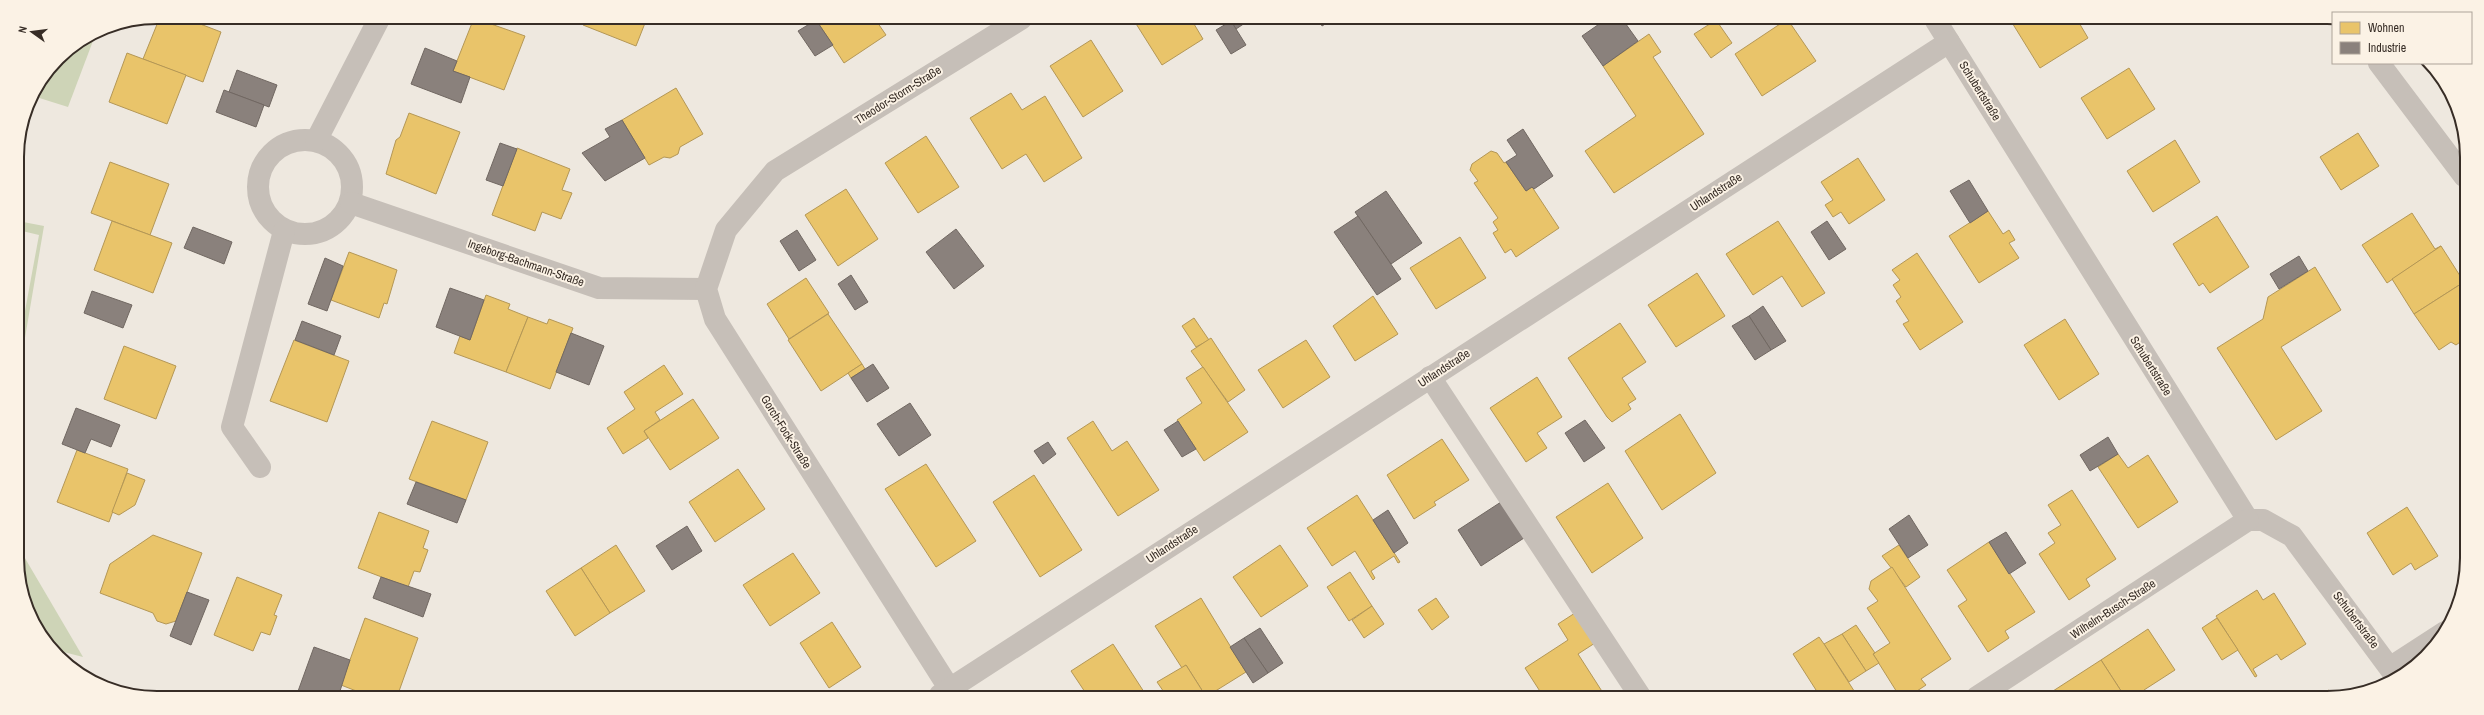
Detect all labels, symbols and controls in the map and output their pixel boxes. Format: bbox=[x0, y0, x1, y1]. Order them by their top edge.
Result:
north arrow bbox=[12, 12, 52, 52]
legend bbox=[2332, 12, 2472, 64]
text: Wohnen bbox=[2368, 20, 2404, 36]
text: N bbox=[15, 25, 30, 34]
text: Industrie bbox=[2368, 40, 2406, 56]
street label: Schubertstraße bbox=[1955, 58, 2005, 124]
street label: Theodor-Storm-Straße bbox=[852, 62, 944, 128]
street label: Uhlandstraße bbox=[1687, 169, 1745, 215]
street label: Ingeborg-Bachmann-Straße bbox=[466, 236, 586, 290]
street label: Schubertstraße bbox=[2126, 333, 2176, 399]
street label: Uhlandstraße bbox=[1415, 345, 1473, 391]
street label: Gorch-Fock-Straße bbox=[757, 392, 815, 472]
street label: Uhlandstraße bbox=[1143, 521, 1201, 567]
street label: Wilhelm-Busch-Straße bbox=[2067, 575, 2159, 643]
street label: Schubertstraße bbox=[2329, 588, 2383, 652]

